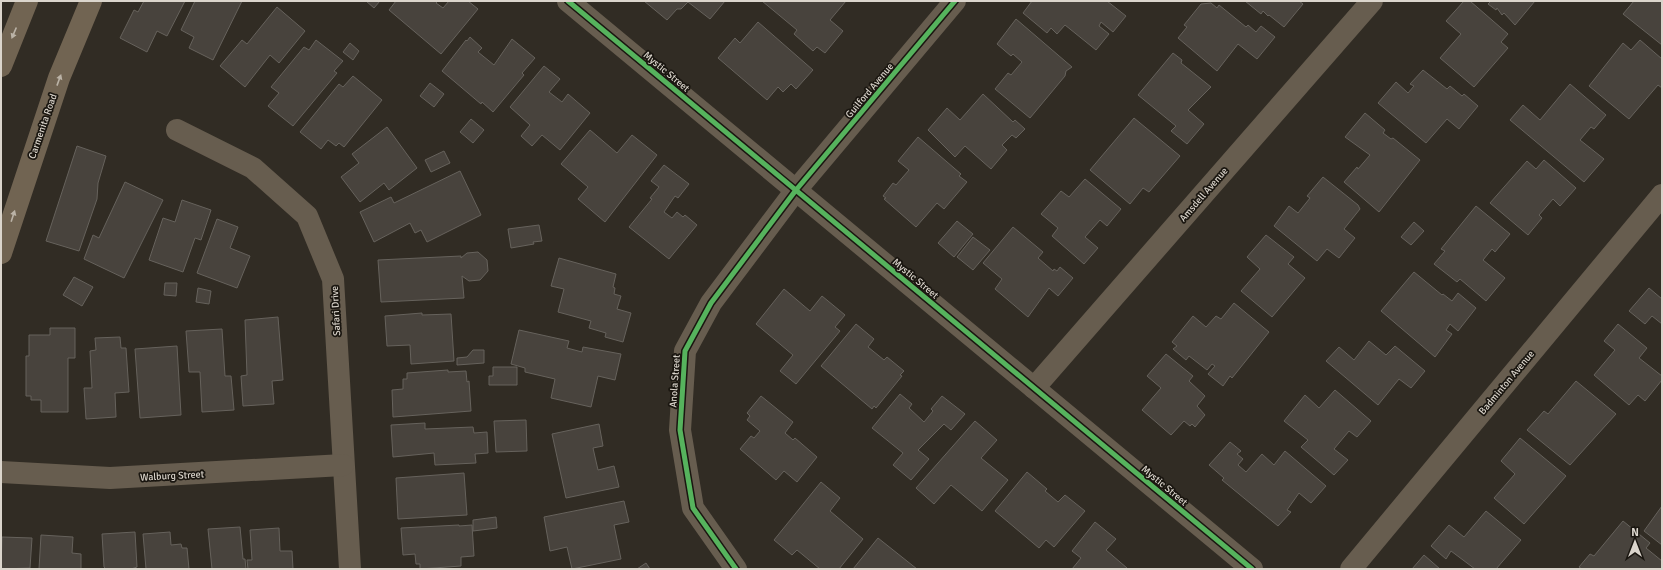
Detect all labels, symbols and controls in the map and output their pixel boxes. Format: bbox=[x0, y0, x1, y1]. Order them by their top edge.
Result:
one-way arrow bbox=[10, 28, 16, 40]
street label: Mystic Street bbox=[641, 49, 692, 95]
street label: Guilford Avenue bbox=[843, 61, 896, 121]
one-way arrow bbox=[56, 73, 62, 85]
street label: Carmenita Road bbox=[26, 92, 60, 160]
street label: Amsdell Avenue bbox=[1177, 165, 1231, 224]
one-way arrow bbox=[10, 210, 16, 222]
street label: Mystic Street bbox=[890, 256, 941, 302]
street label: Safari Drive bbox=[329, 286, 343, 336]
street label: Badminton Avenue bbox=[1476, 348, 1537, 417]
street label: Anola Street bbox=[667, 354, 683, 408]
street label: Mystic Street bbox=[1139, 463, 1190, 509]
street label: Walburg Street bbox=[140, 468, 205, 484]
north arrow bbox=[1615, 522, 1655, 562]
text: N bbox=[1631, 526, 1639, 539]

